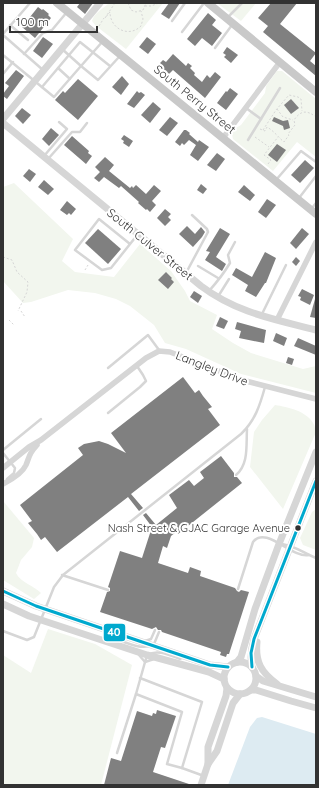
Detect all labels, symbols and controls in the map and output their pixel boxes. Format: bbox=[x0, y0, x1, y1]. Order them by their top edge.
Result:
scale bar bbox=[10, 8, 97, 34]
text: 100 m bbox=[16, 14, 49, 29]
street label: South Perry Street bbox=[151, 61, 239, 137]
street label: South Culver Street bbox=[104, 205, 196, 283]
street label: Langley Drive bbox=[174, 347, 251, 389]
place label: Nash Street & GJAC Garage Avenue bbox=[108, 521, 290, 535]
marker: Nash Street & GJAC Garage Avenue bbox=[293, 523, 303, 533]
line badge: 40 bbox=[103, 623, 126, 642]
text: 40 bbox=[107, 625, 121, 639]

